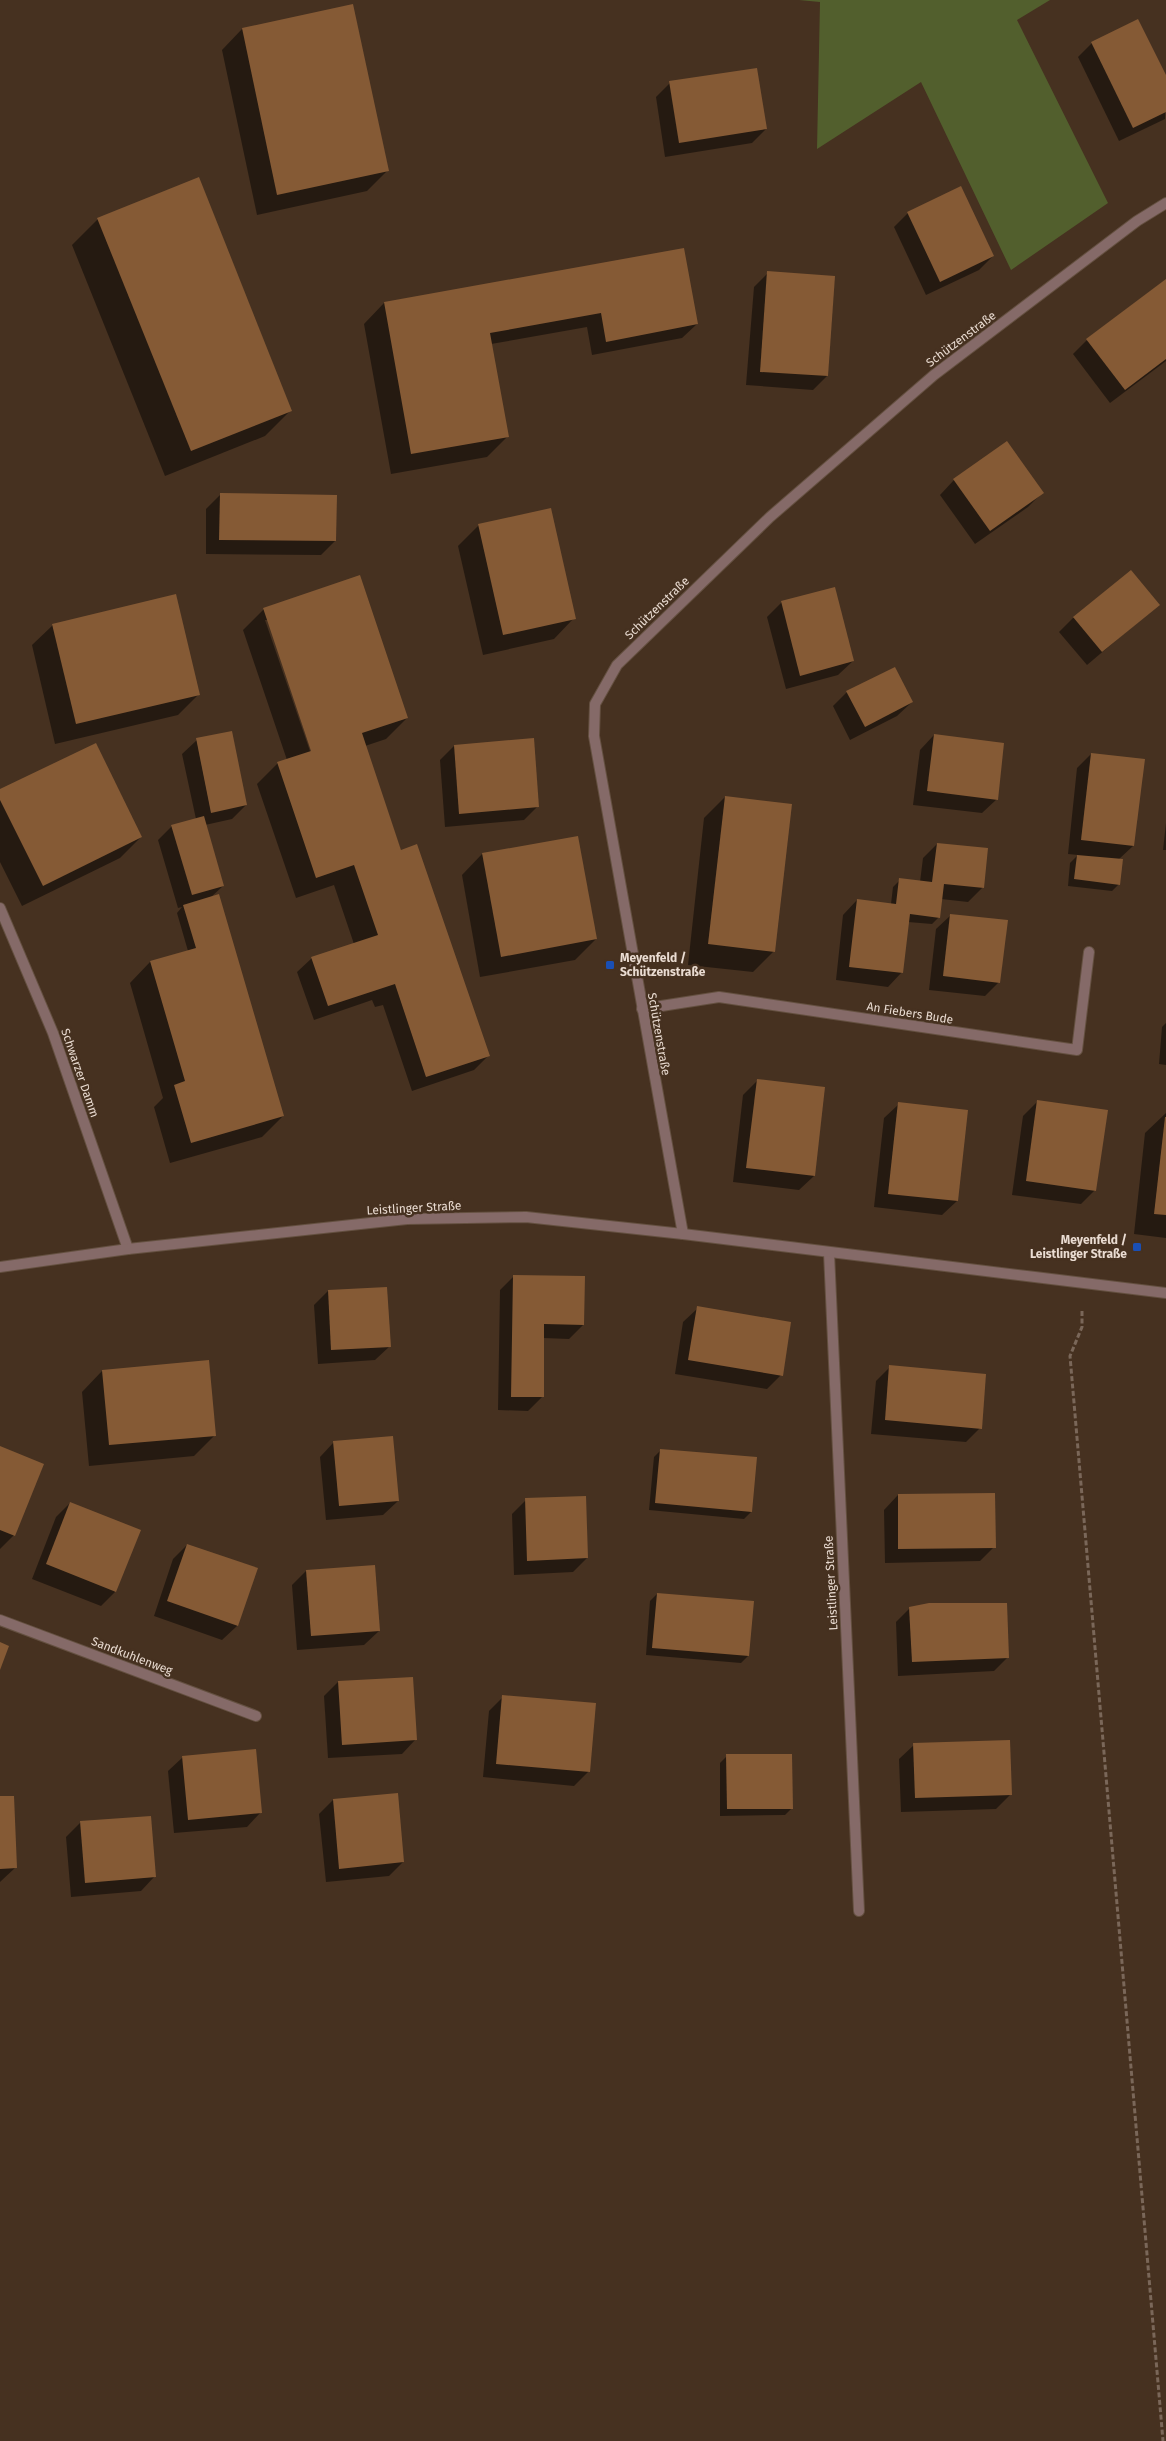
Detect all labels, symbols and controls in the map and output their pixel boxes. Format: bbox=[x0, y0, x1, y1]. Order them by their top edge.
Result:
street label: Schützenstraße bbox=[923, 308, 999, 370]
street label: Schützenstraße bbox=[622, 574, 692, 642]
place label: Meyenfeld / Schützenstraße bbox=[620, 951, 706, 979]
marker: Meyenfeld / Schützenstraße bbox=[604, 959, 616, 971]
street label: Schützenstraße bbox=[645, 992, 673, 1076]
street label: An Fiebers Bude bbox=[866, 999, 954, 1027]
street label: Schwarzer Damm bbox=[58, 1027, 102, 1119]
street label: Leistlinger Straße bbox=[366, 1199, 462, 1217]
place label: Meyenfeld / Leistlinger Straße bbox=[1030, 1233, 1127, 1261]
marker: Meyenfeld / Leistlinger Straße bbox=[1131, 1241, 1143, 1253]
street label: Leistlinger Straße bbox=[822, 1535, 840, 1631]
street label: Sandkuhlenweg bbox=[89, 1634, 175, 1678]

